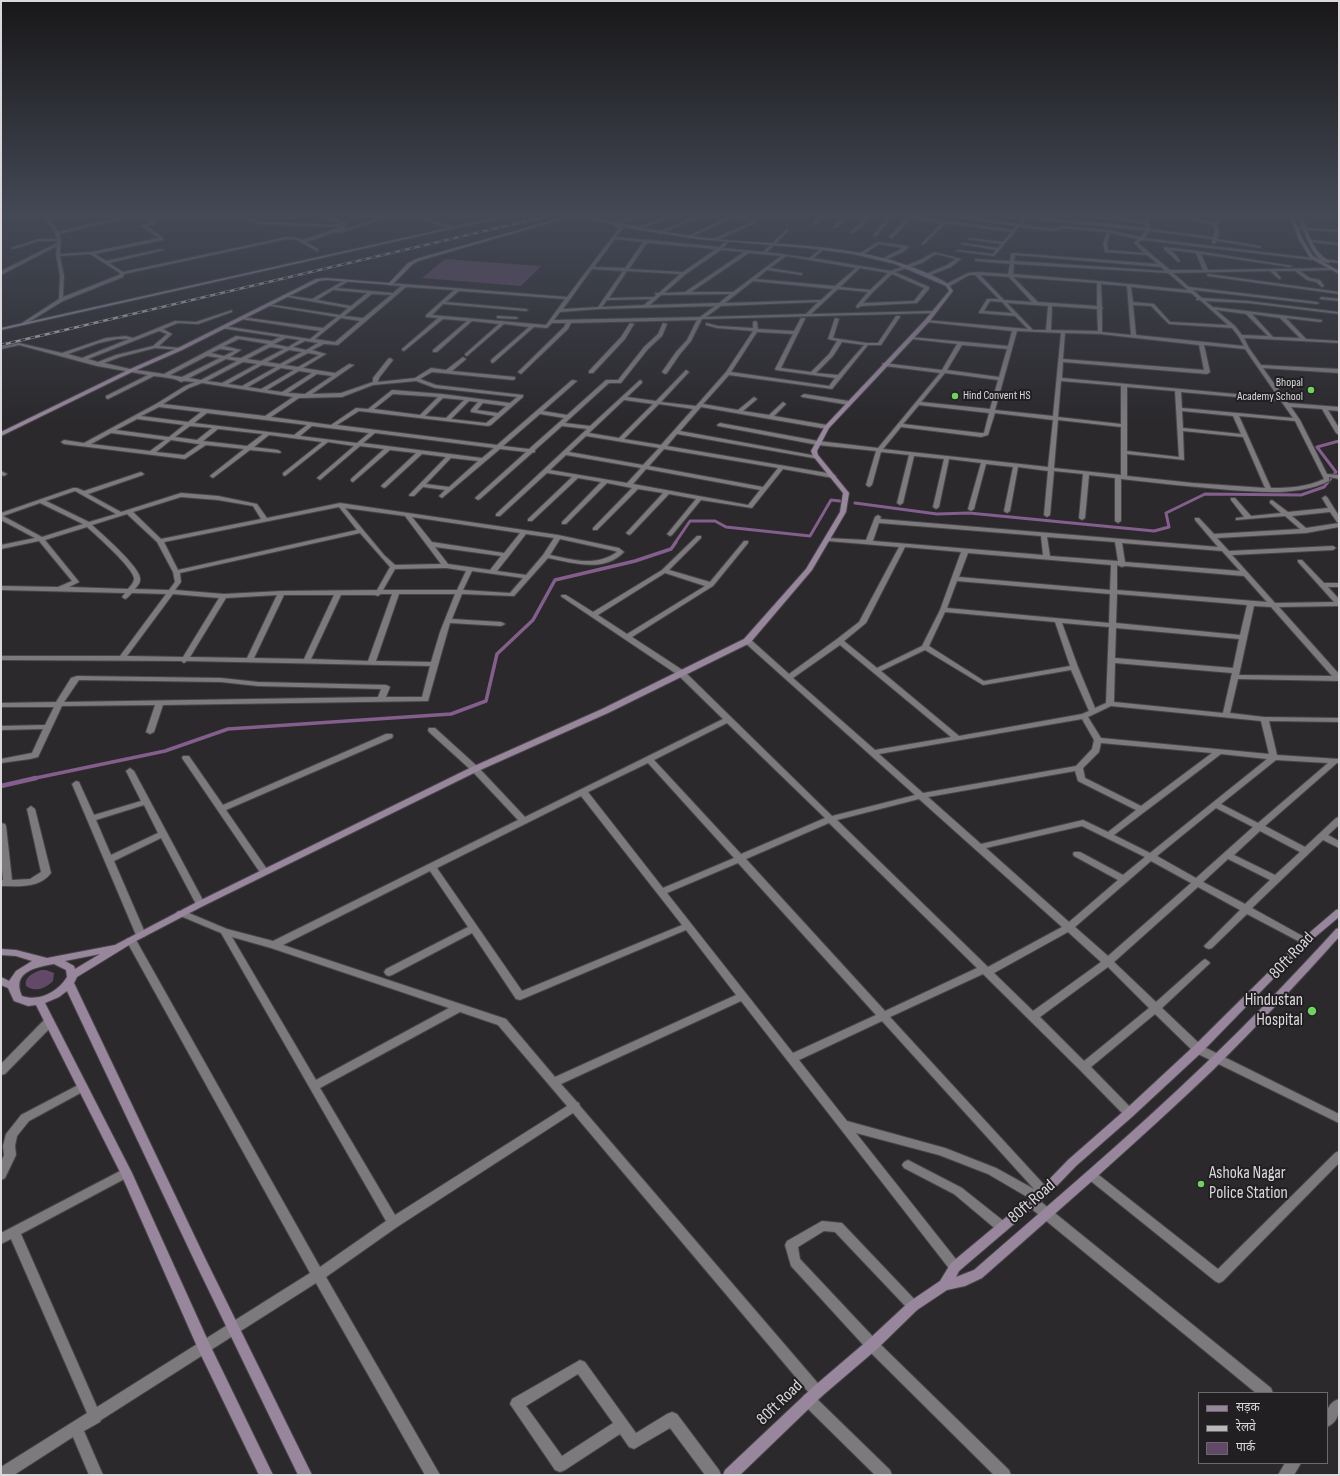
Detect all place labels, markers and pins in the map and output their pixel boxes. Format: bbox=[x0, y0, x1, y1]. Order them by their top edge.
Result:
place label: Bhopal Academy School bbox=[1237, 376, 1303, 404]
marker: Bhopal Academy School bbox=[1306, 385, 1316, 395]
place label: Hind Convent HS bbox=[963, 389, 1031, 403]
marker: Hind Convent HS bbox=[950, 391, 960, 401]
place label: Hindustan Hospital bbox=[1245, 991, 1303, 1031]
marker: Hindustan Hospital bbox=[1306, 1005, 1318, 1017]
place label: Ashoka Nagar Police Station bbox=[1209, 1164, 1288, 1204]
marker: Ashoka Nagar Police Station bbox=[1196, 1179, 1206, 1189]

